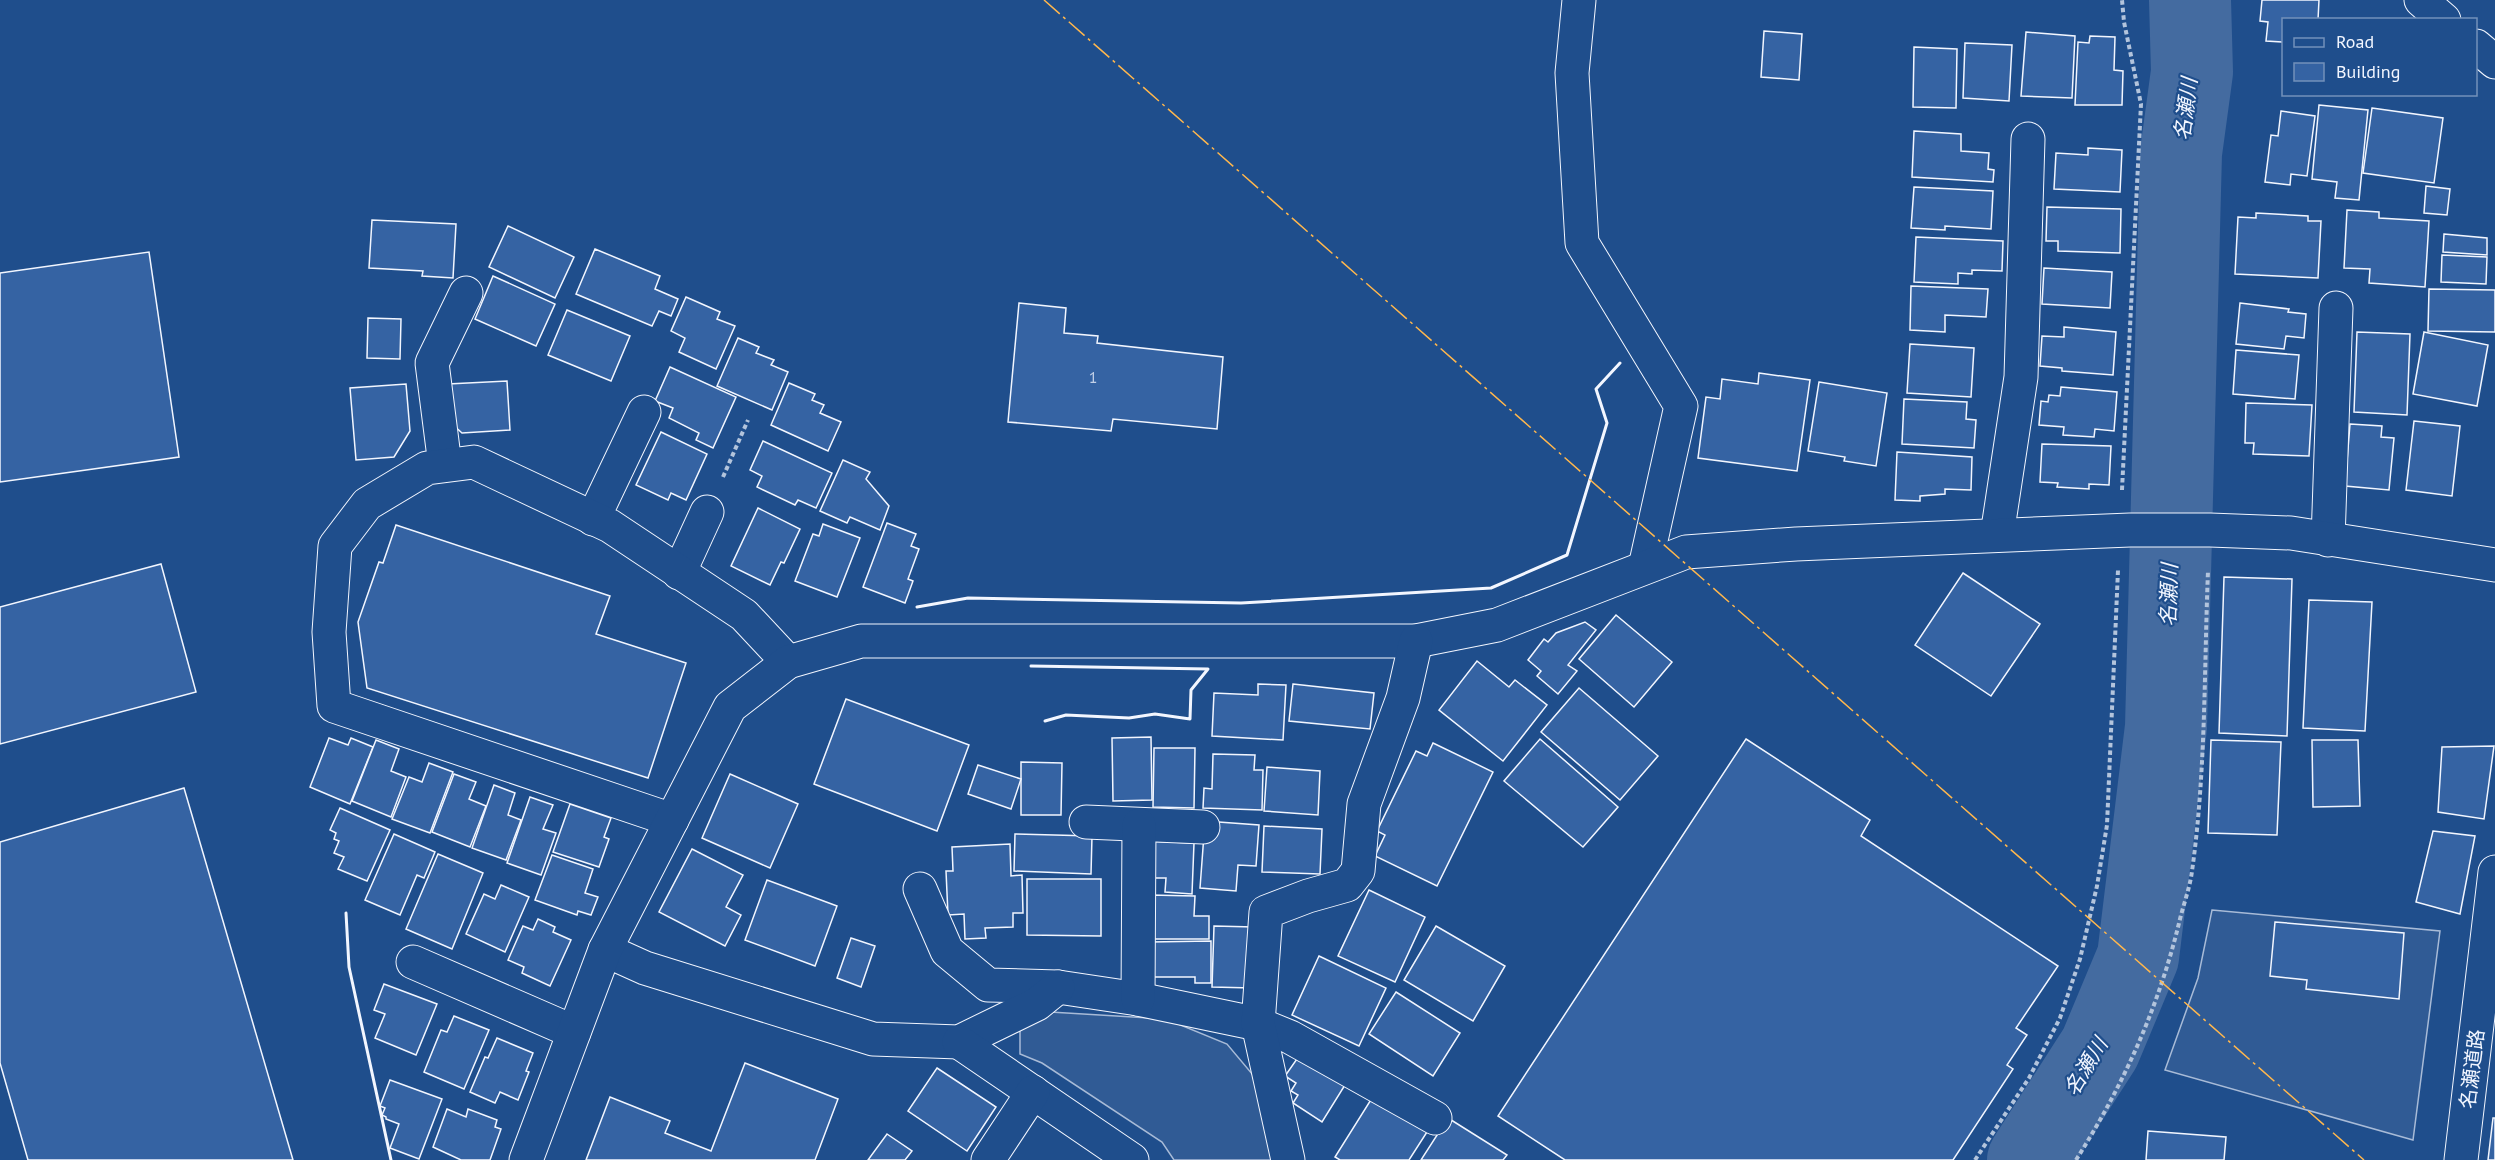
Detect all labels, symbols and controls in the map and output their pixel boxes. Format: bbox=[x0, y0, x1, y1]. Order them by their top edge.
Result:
legend bbox=[2282, 18, 2477, 96]
text: Road bbox=[2336, 30, 2374, 53]
text: Building bbox=[2336, 60, 2400, 83]
water label: 名瀬川 bbox=[2168, 74, 2203, 142]
house number: 1 bbox=[1089, 367, 1097, 387]
water label: 名瀬川 bbox=[2154, 561, 2183, 627]
street label: 名瀬道路 bbox=[2454, 1028, 2490, 1110]
water label: 名瀬川 bbox=[2058, 1031, 2114, 1101]

